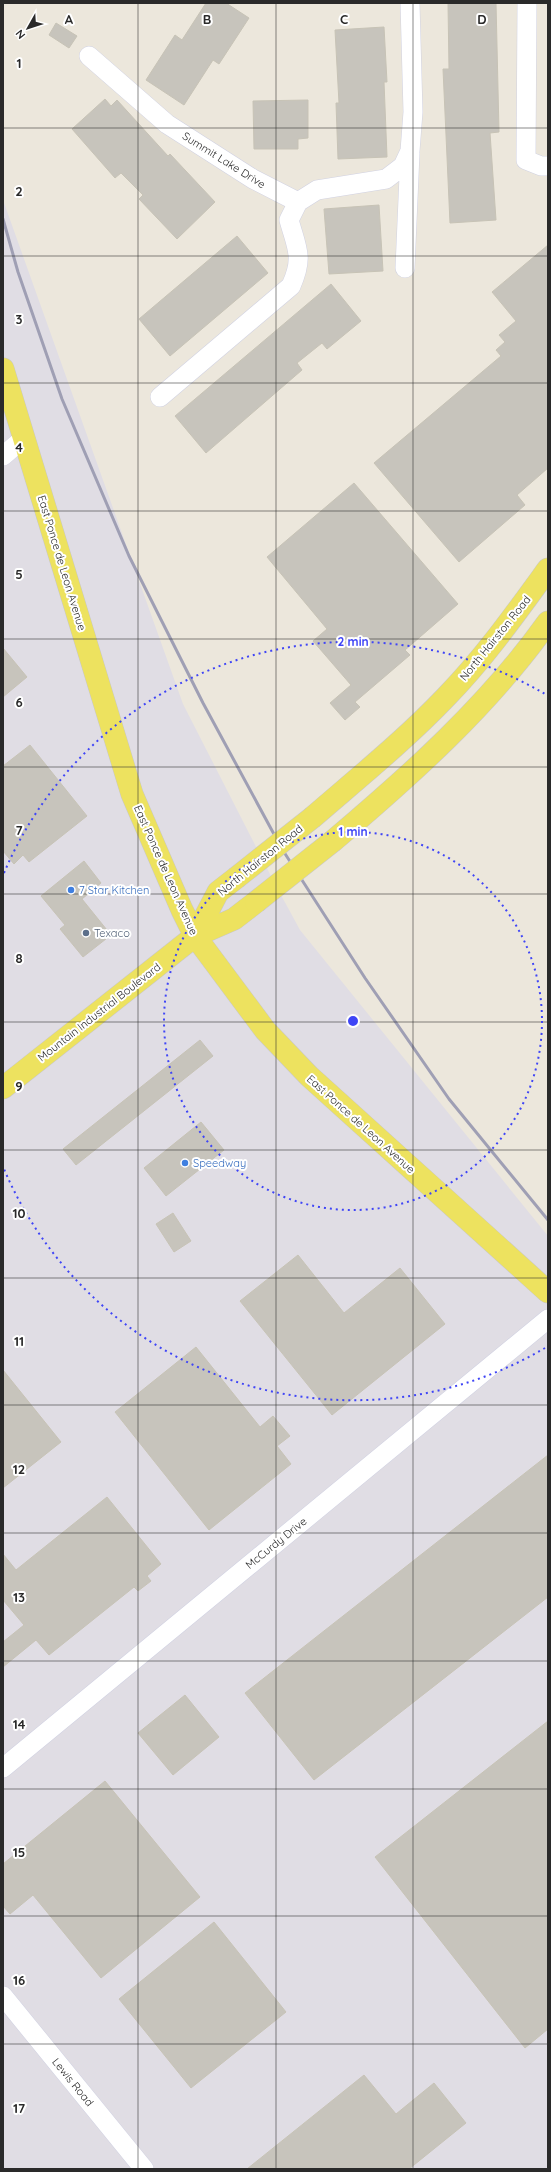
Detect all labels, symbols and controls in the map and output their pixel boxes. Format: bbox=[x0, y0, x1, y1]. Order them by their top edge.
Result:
north arrow bbox=[8, 8, 48, 48]
text: A bbox=[65, 11, 74, 27]
text: B bbox=[203, 11, 211, 27]
text: C bbox=[340, 11, 348, 27]
text: D bbox=[477, 11, 487, 27]
text: N bbox=[12, 27, 28, 42]
text: 1 bbox=[16, 55, 22, 71]
street label: Summit Lake Drive bbox=[180, 129, 268, 191]
text: 2 bbox=[15, 183, 23, 199]
text: 3 bbox=[16, 311, 23, 327]
text: 4 bbox=[15, 439, 23, 455]
street label: East Ponce de Leon Avenue bbox=[35, 494, 89, 632]
text: 5 bbox=[15, 566, 23, 582]
street label: North Hairston Road bbox=[456, 593, 534, 683]
text: 2 min bbox=[337, 634, 369, 649]
text: 6 bbox=[15, 694, 23, 710]
street label: East Ponce de Leon Avenue bbox=[131, 803, 201, 937]
street label: North Hairston Road bbox=[215, 821, 305, 899]
text: 7 bbox=[15, 822, 23, 838]
text: 1 min bbox=[338, 824, 368, 839]
place label: 7 Star Kitchen bbox=[79, 883, 149, 897]
marker: 7 Star Kitchen bbox=[66, 885, 76, 895]
place label: Texaco bbox=[94, 926, 130, 940]
marker: Texaco bbox=[81, 928, 91, 938]
text: 8 bbox=[15, 950, 23, 966]
street label: Mountain Industrial Boulevard bbox=[35, 960, 163, 1064]
centre of rings bbox=[346, 1014, 360, 1028]
street label: East Ponce de Leon Avenue bbox=[304, 1072, 418, 1176]
text: 9 bbox=[15, 1078, 23, 1094]
place label: Speedway bbox=[193, 1156, 246, 1170]
marker: Speedway bbox=[180, 1158, 190, 1168]
text: 10 bbox=[12, 1205, 26, 1221]
text: 11 bbox=[14, 1333, 24, 1349]
text: 12 bbox=[13, 1461, 25, 1477]
street label: McCurdy Drive bbox=[243, 1514, 309, 1572]
text: 13 bbox=[13, 1589, 25, 1605]
text: 14 bbox=[13, 1716, 26, 1732]
text: 15 bbox=[13, 1844, 25, 1860]
text: 16 bbox=[13, 1972, 25, 1988]
street label: Lewis Road bbox=[49, 2055, 97, 2109]
text: 17 bbox=[13, 2100, 25, 2116]

